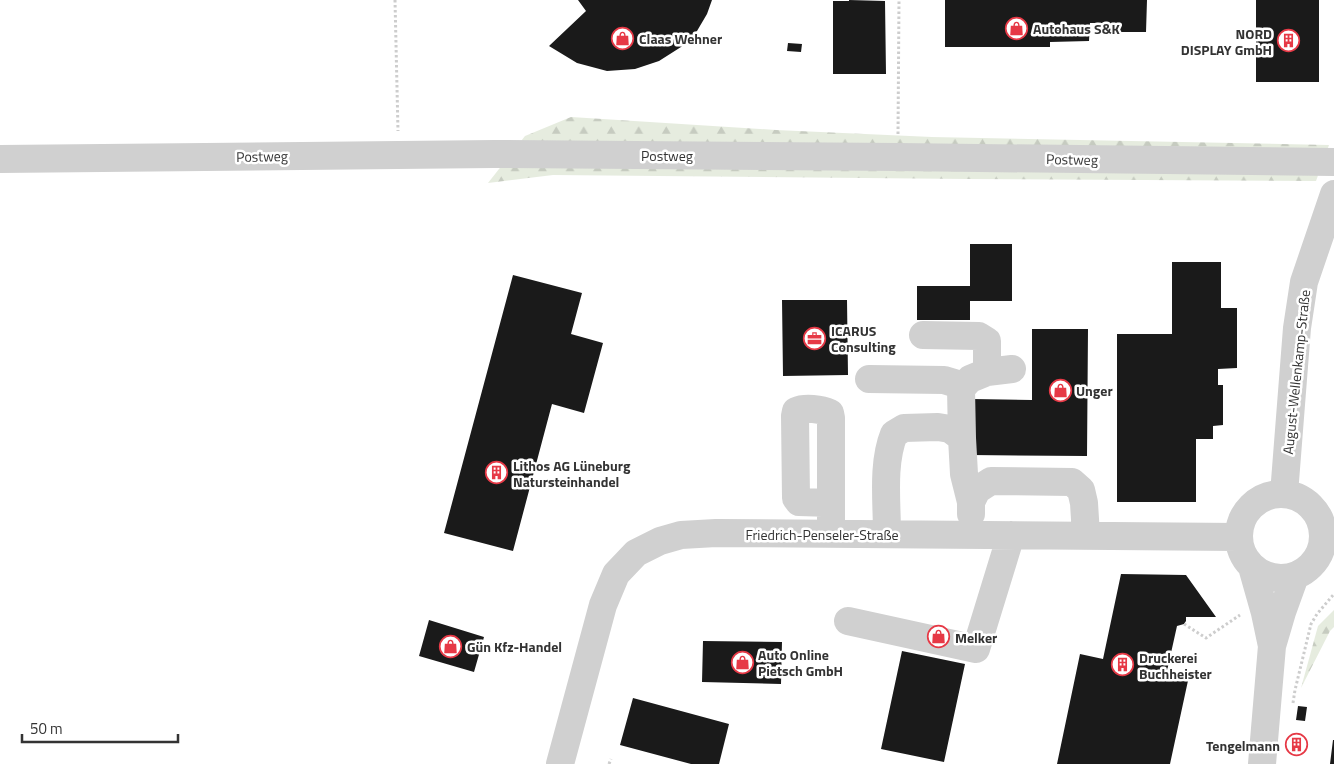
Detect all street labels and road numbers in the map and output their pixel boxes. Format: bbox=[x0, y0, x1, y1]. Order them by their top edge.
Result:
street label: Postweg bbox=[236, 145, 288, 167]
street label: Postweg bbox=[641, 145, 693, 166]
street label: Postweg bbox=[1046, 148, 1098, 170]
street label: August-Wellenkamp-Straße bbox=[1277, 289, 1315, 455]
street label: Friedrich-Penseler-Straße bbox=[745, 524, 899, 545]

